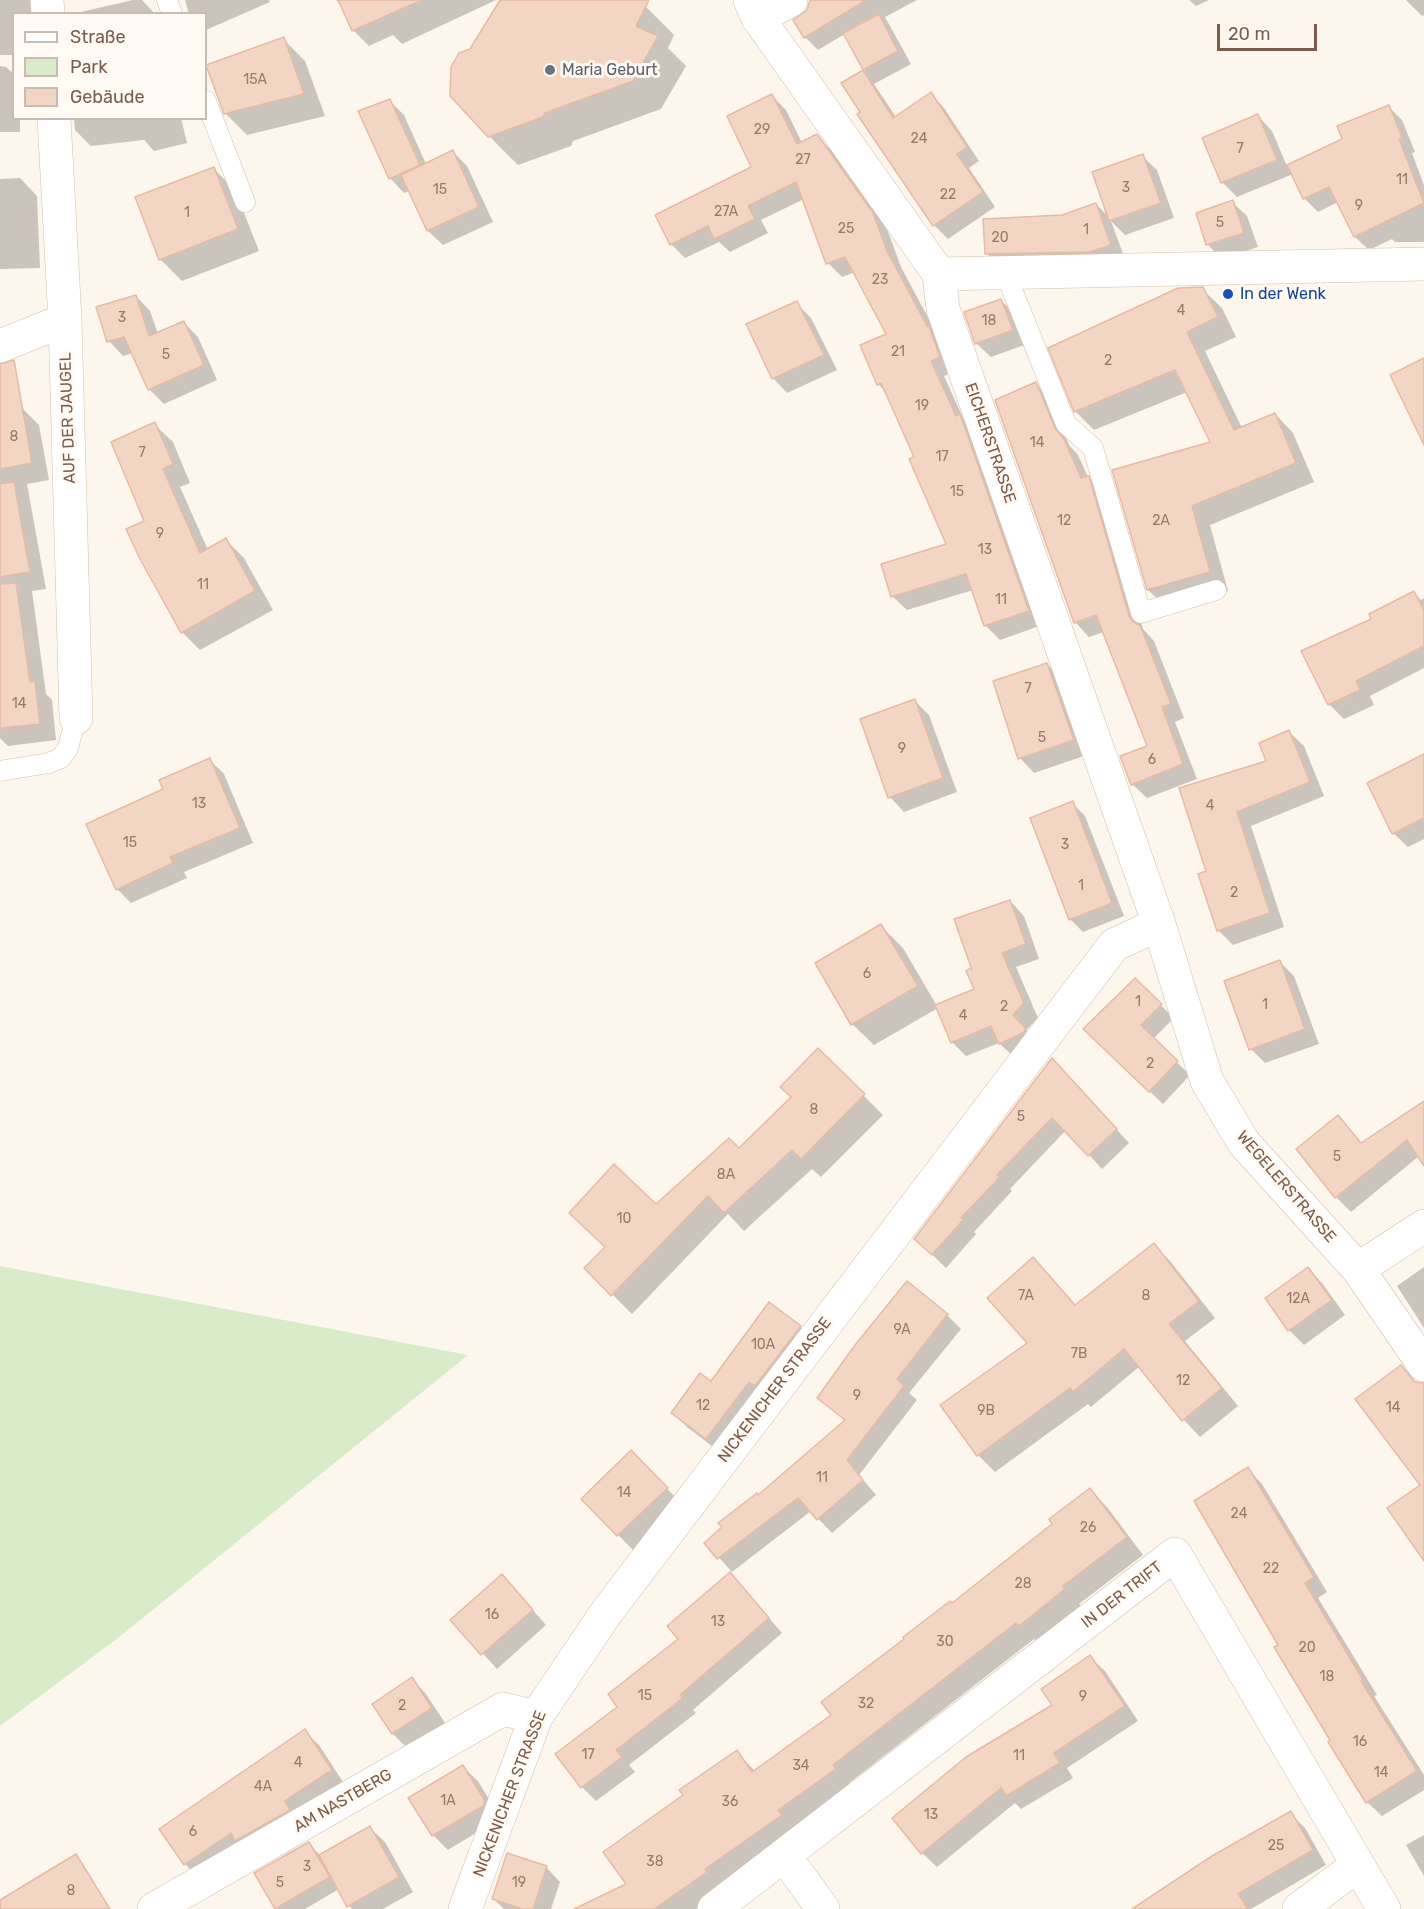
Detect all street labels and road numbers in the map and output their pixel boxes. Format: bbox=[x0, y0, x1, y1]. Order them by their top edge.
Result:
street label: AUF DER JAUGEL bbox=[56, 352, 80, 484]
street label: EICHERSTRASSE bbox=[960, 380, 1020, 506]
street label: WEGELERSTRASSE bbox=[1232, 1127, 1340, 1247]
street label: NICKENICHER STRASSE bbox=[714, 1314, 836, 1466]
street label: IN DER TRIFT bbox=[1078, 1557, 1166, 1633]
street label: NICKENICHER STRASSE bbox=[469, 1708, 551, 1880]
street label: AM NASTBERG bbox=[291, 1765, 395, 1837]

